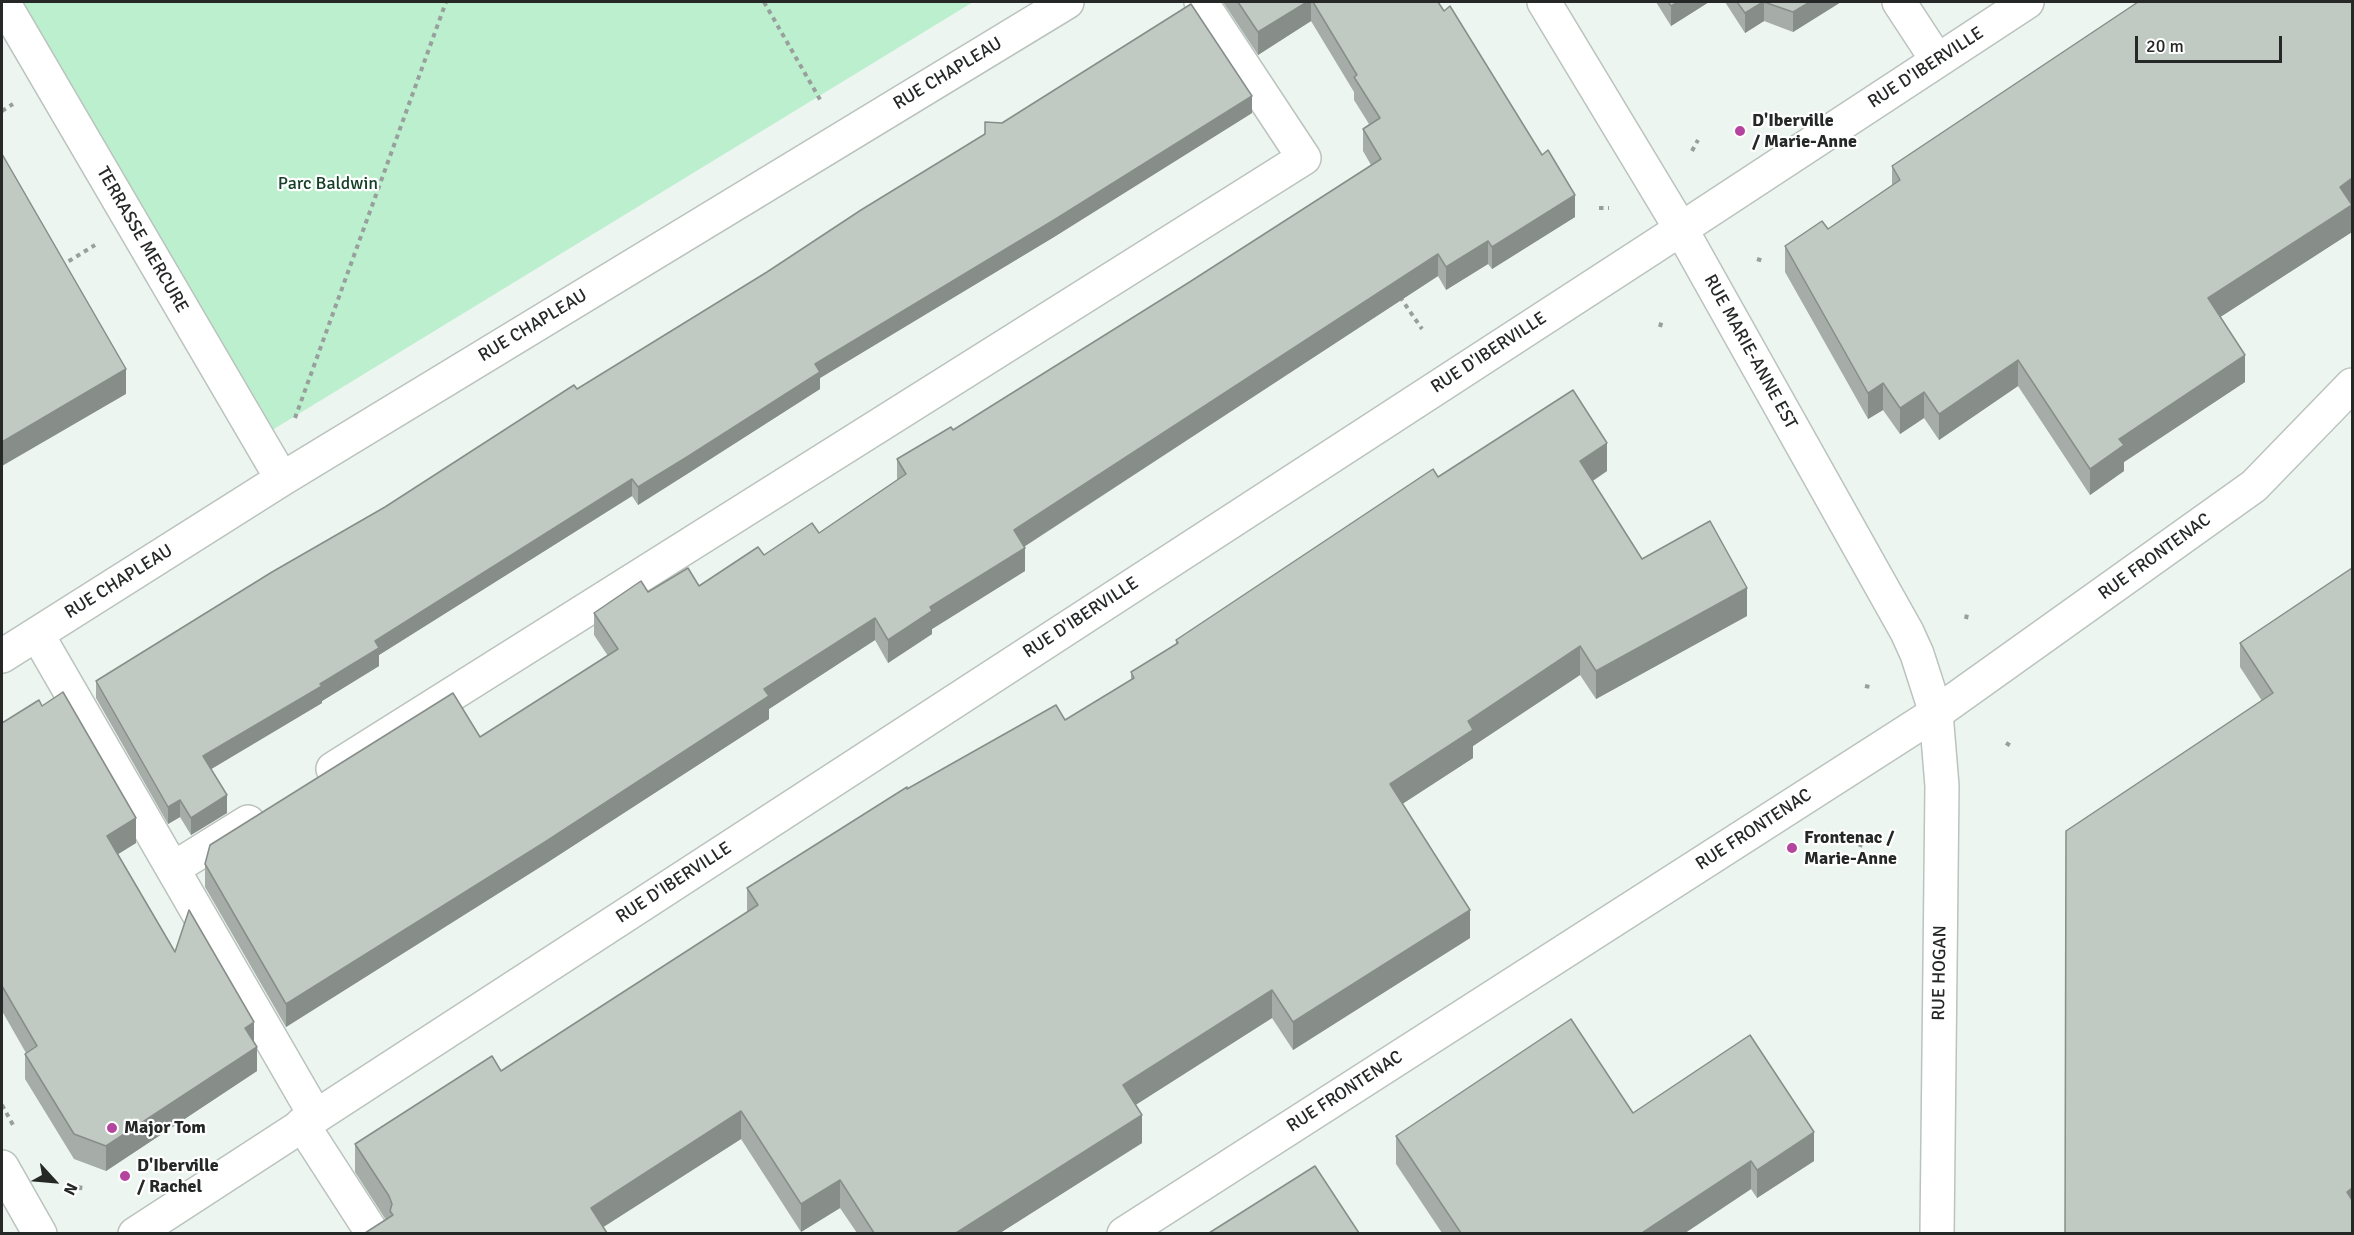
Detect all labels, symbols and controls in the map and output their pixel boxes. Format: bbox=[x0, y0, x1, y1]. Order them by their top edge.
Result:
street label: RUE D'IBERVILLE bbox=[1864, 23, 1988, 113]
scale bar bbox=[2138, 24, 2285, 62]
street label: RUE CHAPLEAU bbox=[890, 33, 1006, 115]
text: 20 m bbox=[2146, 35, 2184, 57]
place label: D'Iberville / Marie-Anne bbox=[1752, 110, 1857, 152]
marker: D'Iberville / Marie-Anne bbox=[1733, 124, 1747, 138]
street label: TERRASSE MERCURE bbox=[91, 163, 193, 317]
park label: Parc Baldwin bbox=[278, 173, 378, 195]
street label: RUE MARIE-ANNE EST bbox=[1699, 271, 1801, 433]
street label: RUE CHAPLEAU bbox=[475, 285, 591, 367]
street label: RUE D'IBERVILLE bbox=[1427, 308, 1551, 398]
street label: RUE FRONTENAC bbox=[2095, 509, 2215, 605]
street label: RUE CHAPLEAU bbox=[61, 540, 177, 624]
street label: RUE D'IBERVILLE bbox=[1019, 573, 1143, 663]
street label: RUE FRONTENAC bbox=[1692, 785, 1816, 875]
place label: Frontenac / Marie-Anne bbox=[1804, 827, 1897, 870]
street label: RUE D'IBERVILLE bbox=[612, 838, 736, 928]
marker: Frontenac / Marie-Anne bbox=[1785, 841, 1799, 855]
street label: RUE HOGAN bbox=[1928, 925, 1952, 1021]
street label: RUE FRONTENAC bbox=[1283, 1047, 1407, 1137]
place label: Major Tom bbox=[124, 1117, 206, 1139]
marker: Major Tom bbox=[105, 1121, 119, 1135]
north arrow bbox=[24, 1151, 84, 1211]
place label: D'Iberville / Rachel bbox=[137, 1155, 219, 1198]
marker: D'Iberville / Rachel bbox=[118, 1169, 132, 1183]
text: N bbox=[59, 1179, 82, 1198]

